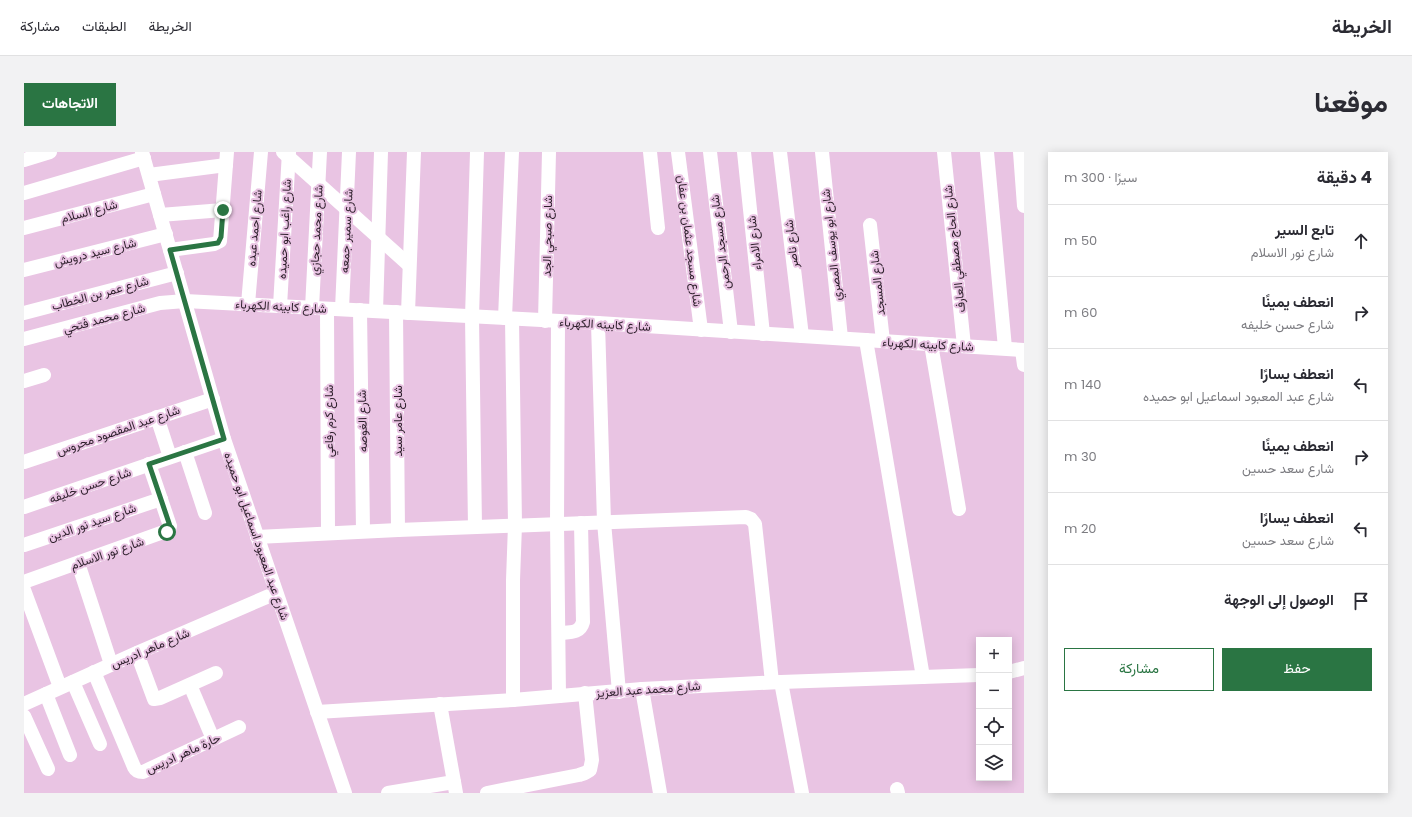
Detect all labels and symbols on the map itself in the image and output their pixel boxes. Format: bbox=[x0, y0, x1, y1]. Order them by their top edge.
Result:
street label: شارع مسجد عثمان بن عفان bbox=[673, 174, 707, 308]
street label: شارع راغب ابو حميده bbox=[273, 179, 296, 279]
street label: شارع محمد حجازي bbox=[305, 184, 329, 276]
street label: شارع الحاج مصطفي العارف bbox=[939, 184, 971, 313]
street label: شارع سمير جمعه bbox=[335, 188, 358, 274]
street label: شارع ابو يوسف المصري bbox=[817, 188, 847, 302]
street label: شارع احمد عبده bbox=[242, 189, 267, 267]
street label: شارع مسجد الرحمن bbox=[706, 194, 735, 290]
street label: شارع السلام bbox=[59, 195, 120, 228]
street label: شارع صبحي الجد bbox=[538, 195, 558, 277]
route end bbox=[214, 201, 232, 219]
street label: شارع الامراء bbox=[743, 215, 766, 271]
street label: شارع ناصر bbox=[780, 219, 804, 270]
street label: شارع سيد درويش bbox=[52, 234, 138, 271]
street label: شارع المسجد bbox=[865, 250, 890, 316]
street label: شارع عمر بن الخطاب bbox=[50, 272, 151, 315]
street label: شارع كابينه الكهرباء bbox=[235, 295, 327, 318]
street label: شارع محمد فتحي bbox=[61, 299, 147, 339]
street label: شارع كابينه الكهرباء bbox=[559, 313, 651, 336]
street label: شارع كابينه الكهرباء bbox=[882, 333, 974, 356]
street label: شارع كرم رفاعي bbox=[320, 385, 339, 457]
street label: شارع عامر سيد bbox=[389, 385, 407, 457]
street label: شارع الغوصه bbox=[353, 390, 372, 452]
street label: شارع عبد المقصود محروس bbox=[54, 401, 182, 460]
street label: شارع عبد المعبود اسماعيل ابو حميده bbox=[219, 450, 294, 622]
street label: شارع حسن خليفه bbox=[47, 463, 134, 508]
street label: شارع سيد نور الدين bbox=[46, 499, 139, 546]
route start bbox=[158, 523, 176, 541]
street label: شارع نور الاسلام bbox=[68, 532, 146, 574]
street label: شارع ماهر ادريس bbox=[108, 624, 193, 673]
street label: شارع محمد عبد العزيز bbox=[594, 677, 701, 702]
street label: حارة ماهر ادريس bbox=[143, 729, 223, 777]

